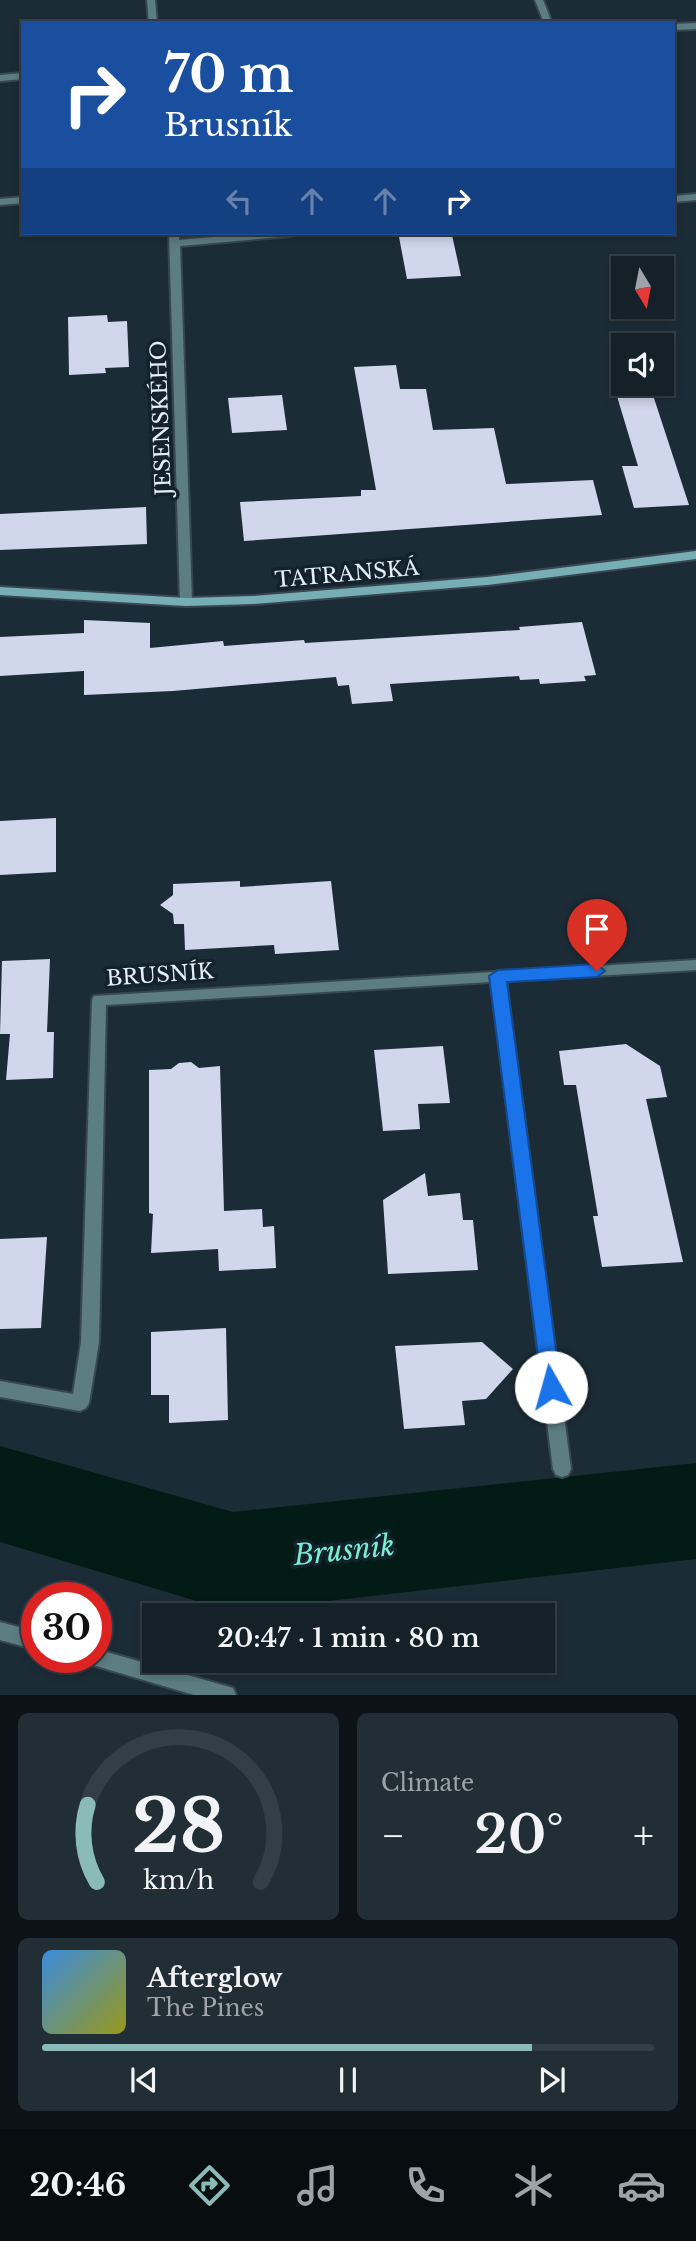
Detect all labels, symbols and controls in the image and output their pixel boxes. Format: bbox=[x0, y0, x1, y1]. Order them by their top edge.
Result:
text: 70 m bbox=[164, 44, 294, 105]
icon: right bbox=[49, 49, 140, 140]
text: Brusník bbox=[164, 105, 292, 145]
icon: left bbox=[220, 182, 258, 220]
icon: ahead bbox=[293, 182, 331, 220]
icon: ahead bbox=[366, 182, 404, 220]
icon: right bbox=[439, 182, 477, 220]
north arrow bbox=[611, 256, 674, 318]
map controls bbox=[611, 256, 674, 396]
button: sound bbox=[611, 333, 674, 396]
street label: JESENSKÉHO bbox=[145, 340, 177, 499]
street label: TATRANSKÁ bbox=[274, 555, 421, 593]
pin bbox=[567, 899, 627, 971]
icon: arrive bbox=[578, 910, 616, 948]
street label: BRUSNÍK bbox=[105, 958, 215, 992]
position arrow bbox=[514, 1350, 588, 1424]
water label: Brusník bbox=[291, 1528, 396, 1573]
speed limit sign: 30 bbox=[21, 1582, 112, 1673]
text: 20:47 · 1 min · 80 m bbox=[217, 1622, 480, 1654]
text: Climate bbox=[381, 1769, 474, 1797]
text: 28 bbox=[132, 1782, 225, 1873]
text: 20° bbox=[474, 1803, 564, 1867]
text: − bbox=[381, 1812, 405, 1859]
text: + bbox=[633, 1812, 654, 1859]
text: km/h bbox=[143, 1865, 214, 1896]
text: Afterglow bbox=[147, 1962, 283, 1994]
text: The Pines bbox=[147, 1994, 264, 2022]
icon: previous bbox=[125, 2061, 163, 2099]
icon: pause bbox=[329, 2061, 367, 2099]
icon: next bbox=[533, 2061, 571, 2099]
icon: directions bbox=[185, 2161, 234, 2210]
icon: music bbox=[293, 2161, 342, 2210]
icon: phone bbox=[401, 2161, 450, 2210]
icon: climate bbox=[509, 2161, 558, 2210]
icon: car bbox=[617, 2161, 666, 2210]
text: 20:46 bbox=[30, 2165, 126, 2205]

